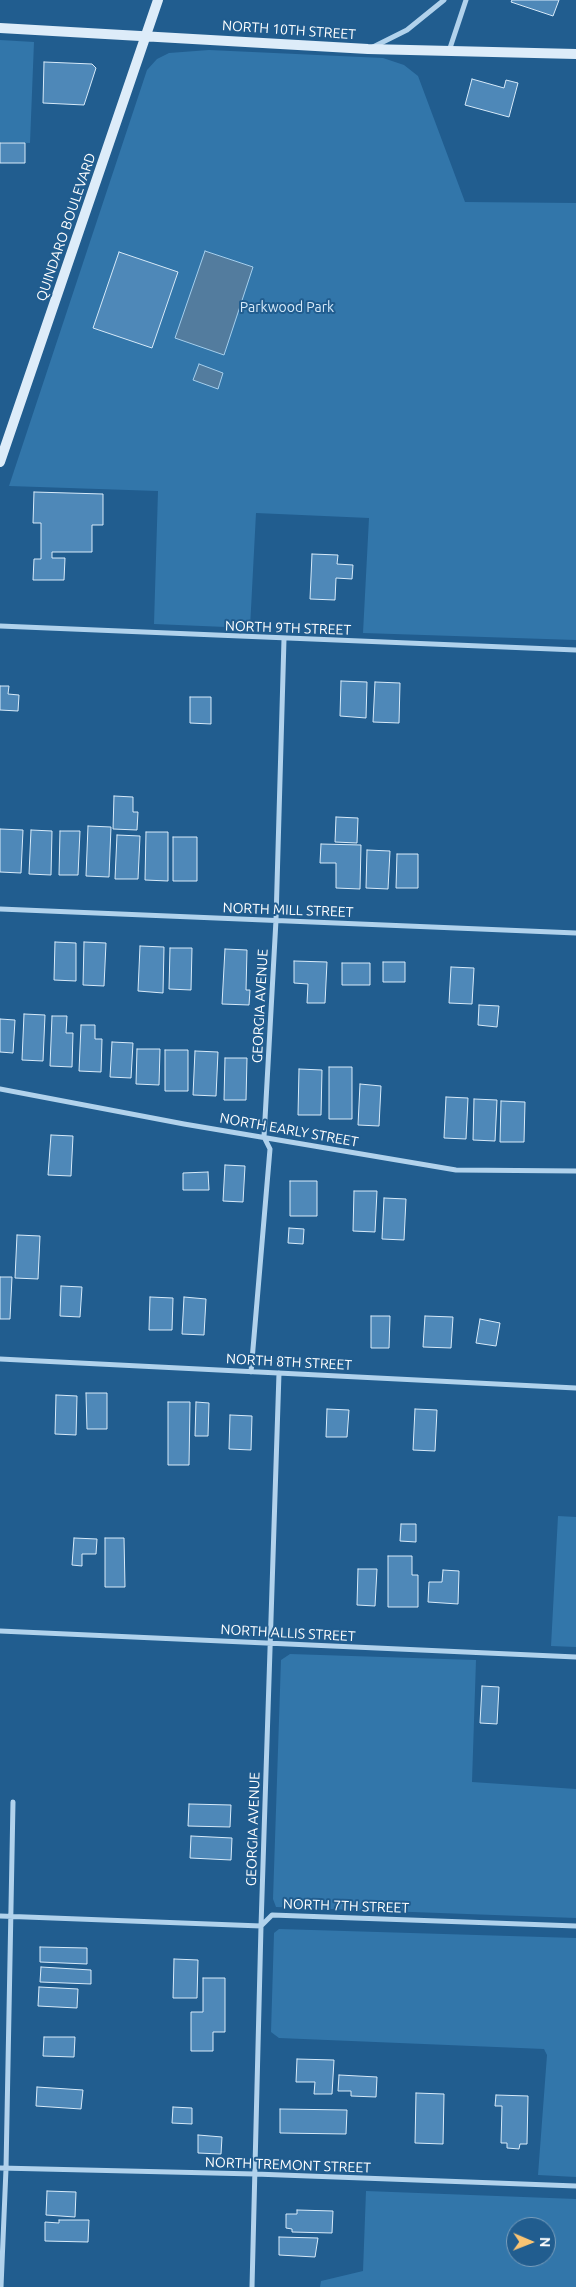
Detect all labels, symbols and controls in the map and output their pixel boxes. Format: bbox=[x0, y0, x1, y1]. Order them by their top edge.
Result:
street label: NORTH 10TH STREET bbox=[221, 17, 357, 43]
street label: QUINDARO BOULEVARD bbox=[33, 151, 99, 303]
park label: Parkwood Park bbox=[240, 299, 334, 315]
street label: NORTH 9TH STREET bbox=[225, 617, 351, 639]
street label: NORTH MILL STREET bbox=[222, 899, 354, 921]
street label: GEORGIA AVENUE bbox=[249, 949, 271, 1063]
street label: NORTH EARLY STREET bbox=[218, 1110, 360, 1150]
street label: NORTH 8TH STREET bbox=[225, 1350, 353, 1374]
street label: NORTH ALLIS STREET bbox=[220, 1621, 356, 1645]
street label: GEORGIA AVENUE bbox=[243, 1772, 263, 1886]
street label: NORTH 7TH STREET bbox=[283, 1895, 409, 1917]
street label: NORTH TREMONT STREET bbox=[205, 2154, 371, 2176]
north arrow bbox=[506, 2217, 556, 2267]
text: N bbox=[537, 2237, 553, 2248]

